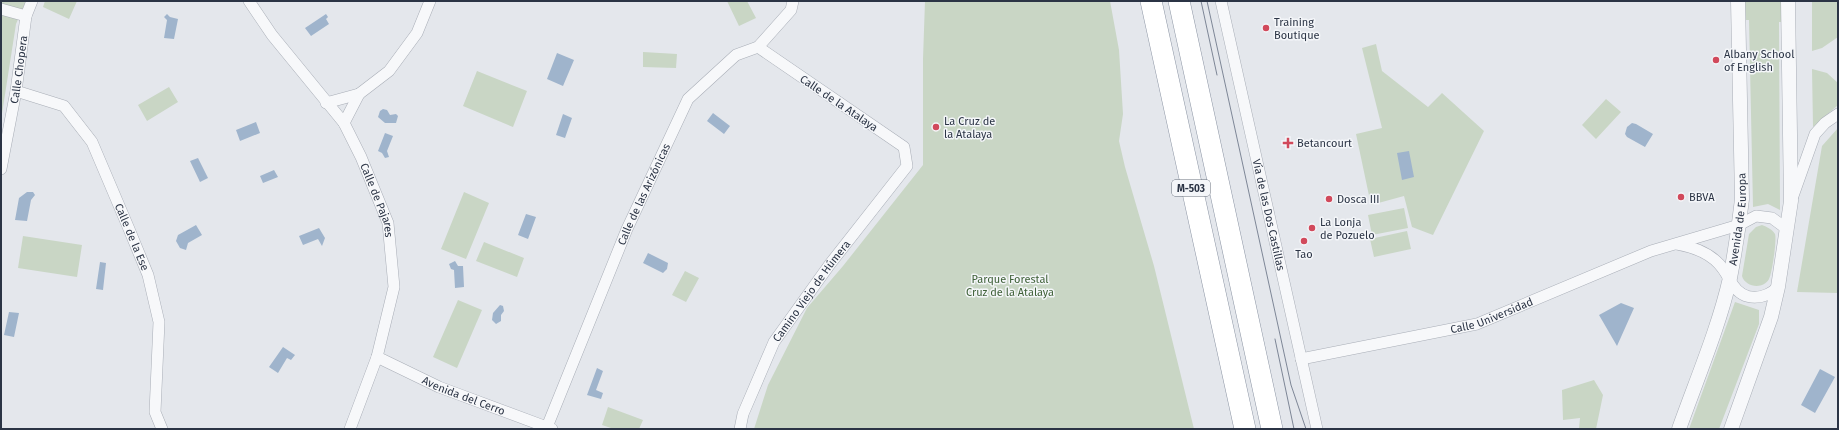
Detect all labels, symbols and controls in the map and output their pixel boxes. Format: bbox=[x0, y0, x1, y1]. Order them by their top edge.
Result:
place label: Training Boutique bbox=[1274, 16, 1320, 42]
marker: Training Boutique bbox=[1261, 23, 1271, 33]
street label: Calle Chopera bbox=[8, 35, 30, 105]
place label: Albany School of English bbox=[1724, 48, 1794, 74]
marker: Albany School of English bbox=[1711, 55, 1721, 65]
street label: Calle de la Atalaya bbox=[797, 73, 880, 134]
place label: La Cruz de la Atalaya bbox=[944, 115, 995, 141]
marker: La Cruz de la Atalaya bbox=[931, 122, 941, 132]
marker: Betancourt bbox=[1282, 137, 1294, 149]
place label: Betancourt bbox=[1297, 137, 1352, 150]
street label: Calle de las Arizónicas bbox=[615, 142, 673, 247]
street label: Vía de las Dos Castillas bbox=[1250, 158, 1287, 272]
street label: Calle de Pajares bbox=[357, 161, 395, 238]
street label: Avenida de Europa bbox=[1726, 173, 1749, 267]
road number: M-503 bbox=[1172, 180, 1210, 196]
place label: BBVA bbox=[1689, 191, 1715, 204]
marker: BBVA bbox=[1676, 192, 1686, 202]
place label: Dosca III bbox=[1337, 193, 1379, 206]
marker: Dosca III bbox=[1324, 194, 1334, 204]
street label: Calle de la Ese bbox=[112, 201, 152, 273]
place label: La Lonja de Pozuelo bbox=[1320, 216, 1375, 242]
marker: La Lonja de Pozuelo bbox=[1307, 223, 1317, 233]
marker: Tao bbox=[1299, 236, 1309, 246]
street label: Camino Viejo de Húmera bbox=[770, 238, 853, 345]
place label: Tao bbox=[1295, 248, 1313, 261]
park label: Parque Forestal Cruz de la Atalaya bbox=[966, 273, 1054, 299]
street label: Calle Universidad bbox=[1449, 295, 1535, 336]
street label: Avenida del Cerro bbox=[420, 374, 507, 418]

